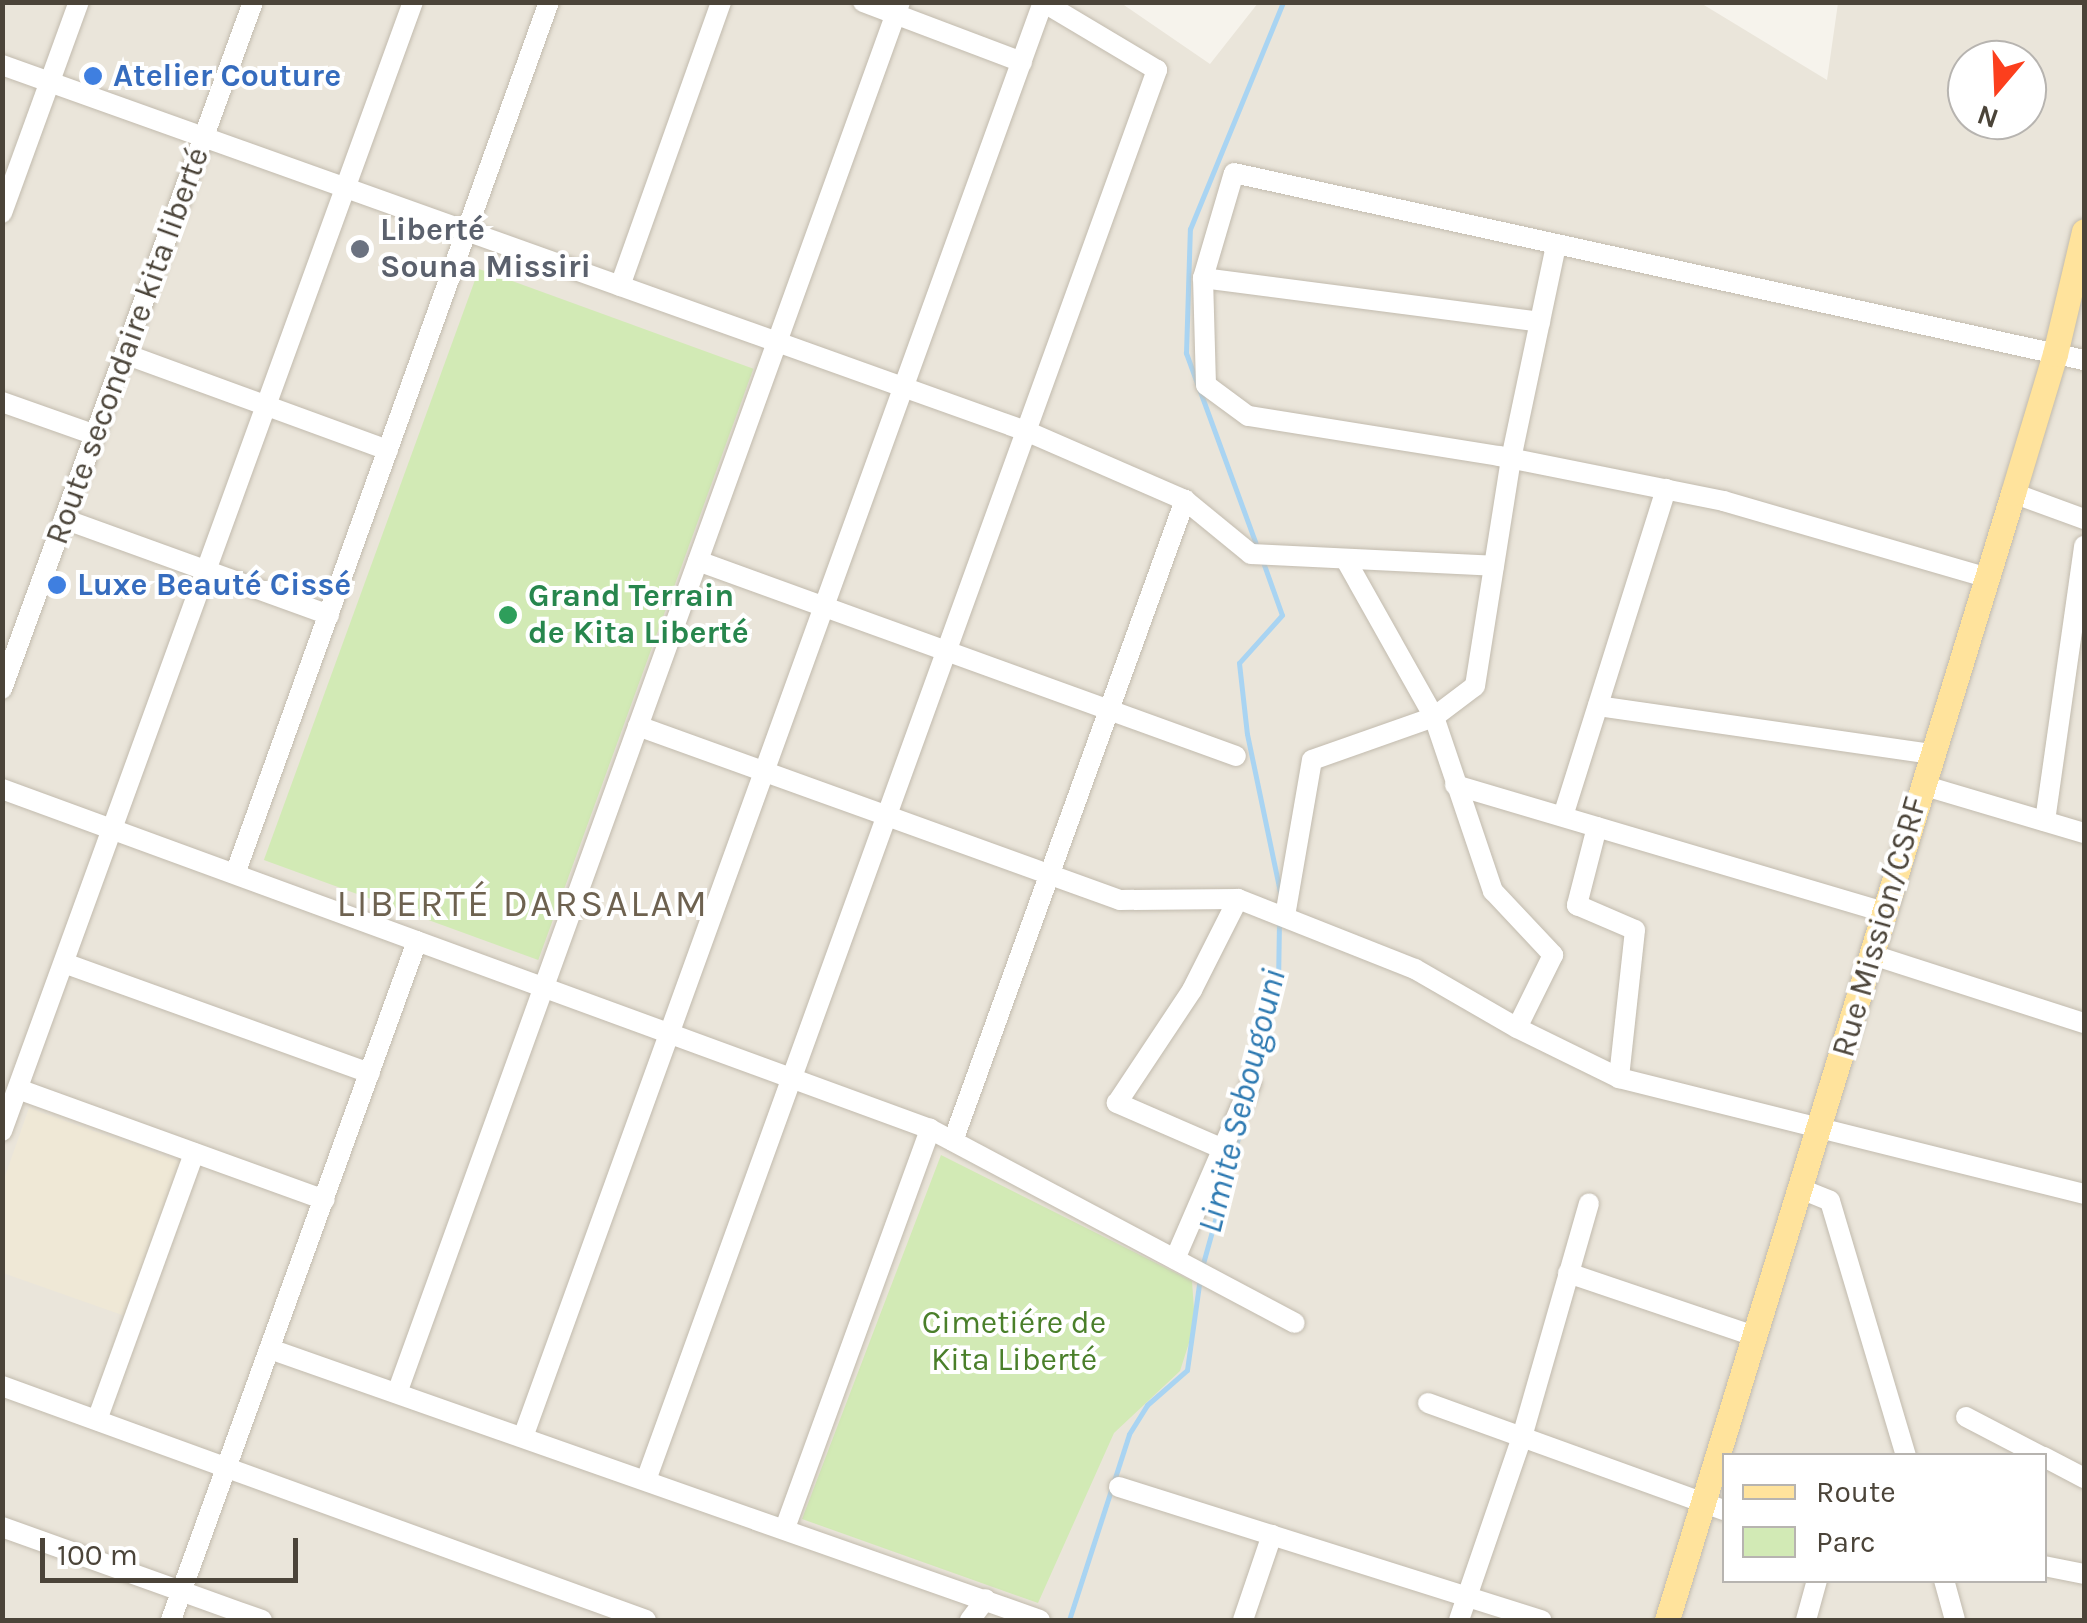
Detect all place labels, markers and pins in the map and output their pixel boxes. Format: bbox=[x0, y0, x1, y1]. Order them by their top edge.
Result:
place label: Atelier Couture bbox=[113, 57, 341, 95]
marker: Atelier Couture bbox=[82, 65, 104, 87]
place label: Liberté Souna Missiri bbox=[380, 212, 591, 287]
marker: Liberté Souna Missiri bbox=[349, 238, 371, 260]
place label: Luxe Beauté Cissé bbox=[77, 566, 351, 604]
marker: Luxe Beauté Cissé bbox=[46, 574, 68, 596]
place label: Grand Terrain de Kita Liberté bbox=[528, 578, 749, 653]
marker: Grand Terrain de Kita Liberté bbox=[497, 604, 519, 626]

